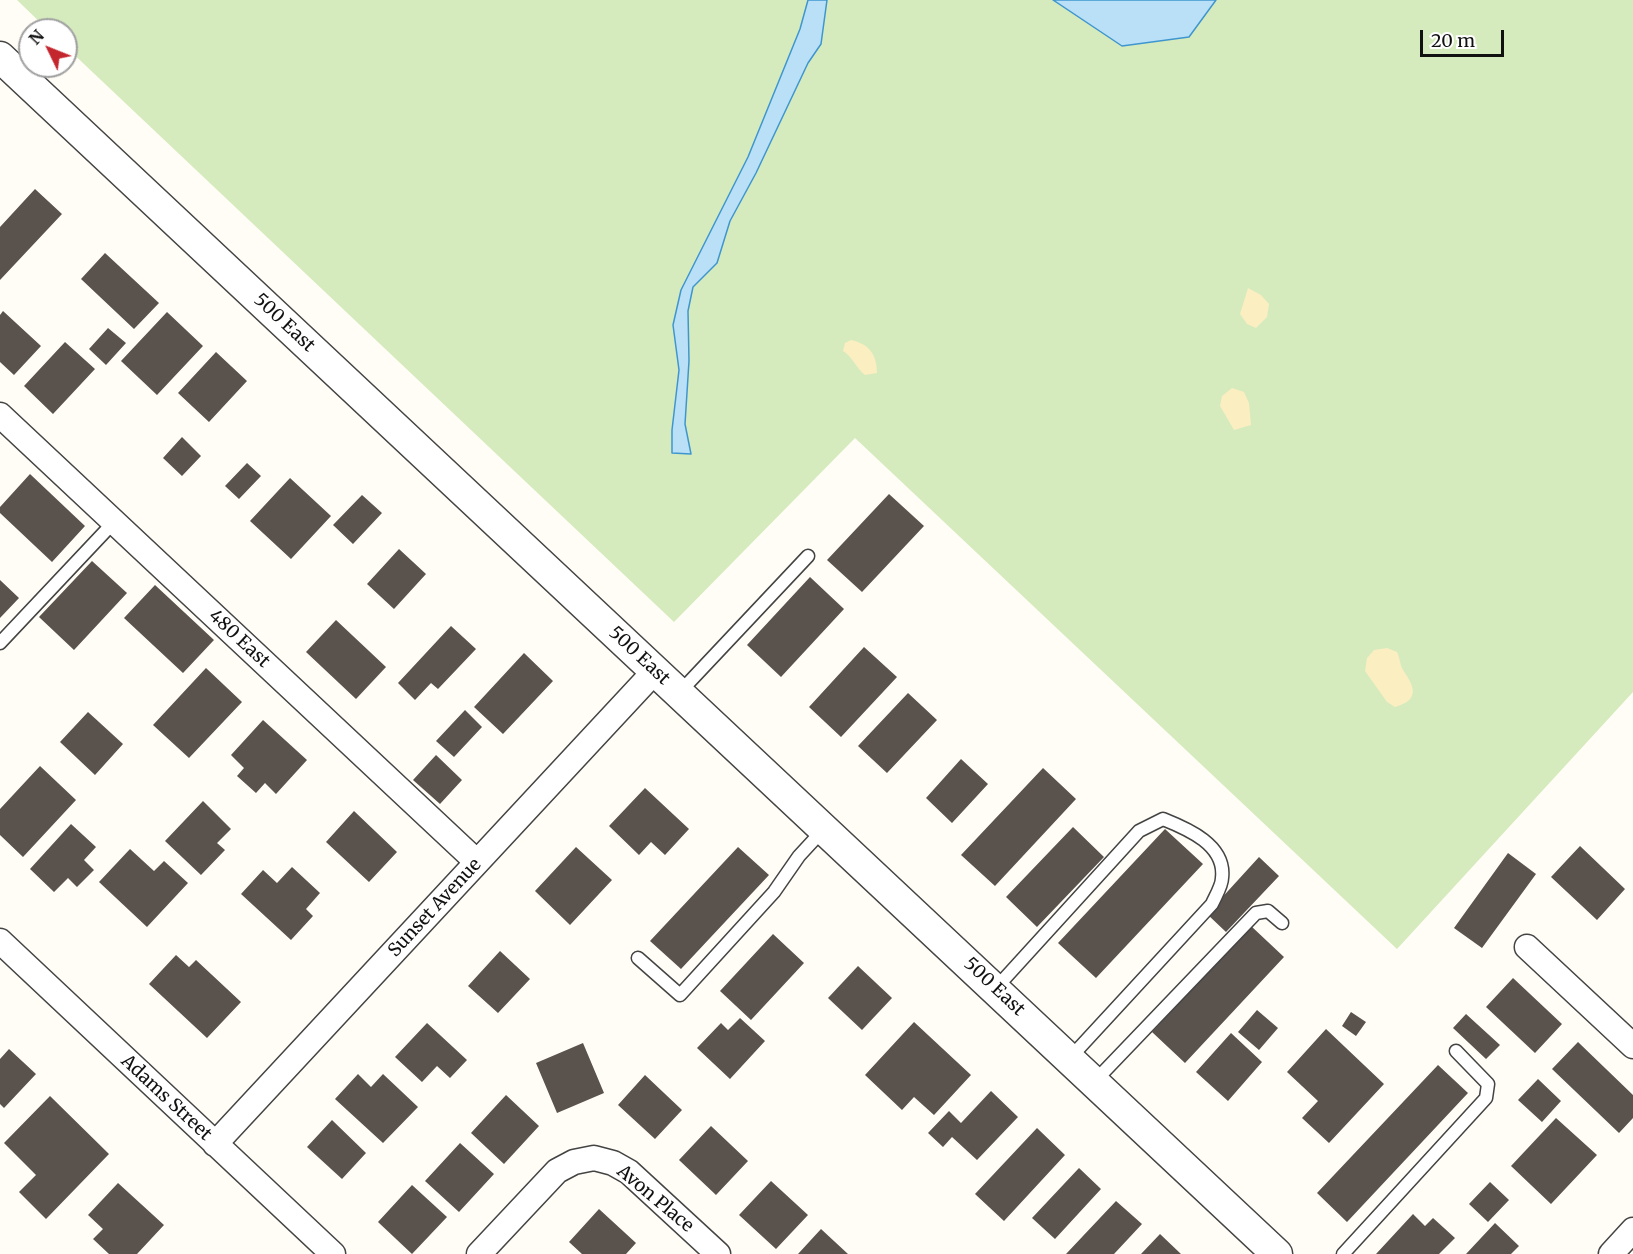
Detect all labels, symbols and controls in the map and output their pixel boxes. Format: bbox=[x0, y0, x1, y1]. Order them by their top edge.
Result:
north arrow bbox=[18, 18, 78, 78]
scale bar bbox=[1423, 18, 1507, 56]
text: N bbox=[25, 26, 48, 49]
text: 20 m bbox=[1431, 29, 1475, 52]
street label: 500 East bbox=[249, 289, 319, 357]
street label: 480 East bbox=[204, 605, 274, 673]
street label: 500 East bbox=[604, 622, 674, 690]
street label: Sunset Avenue bbox=[384, 854, 486, 962]
street label: 500 East bbox=[959, 953, 1029, 1021]
street label: Adams Street bbox=[116, 1051, 216, 1145]
street label: Avon Place bbox=[612, 1161, 698, 1237]

